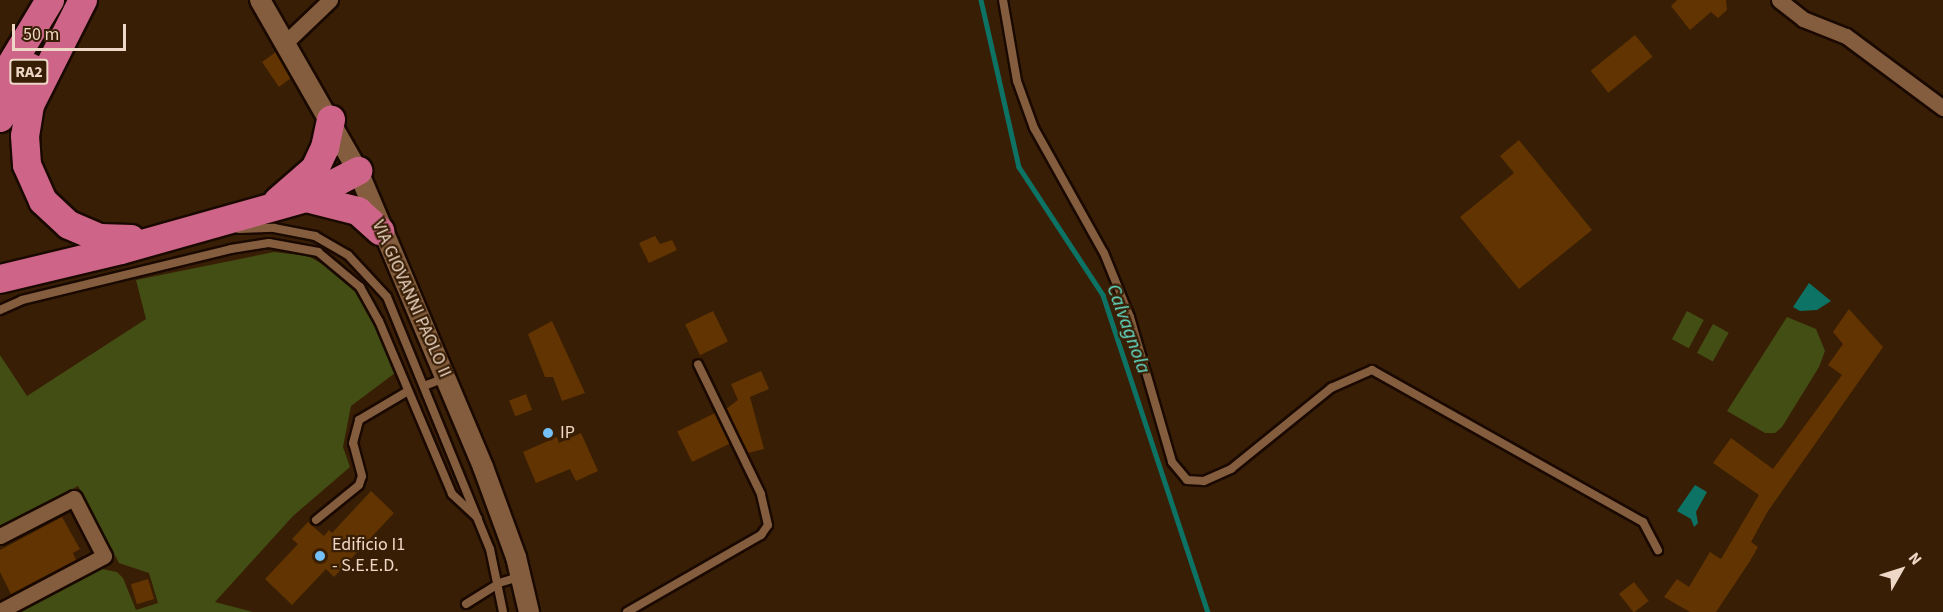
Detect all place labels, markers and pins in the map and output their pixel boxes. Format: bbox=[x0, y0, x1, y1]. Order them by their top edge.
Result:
place label: IP bbox=[560, 422, 575, 444]
marker: IP bbox=[541, 426, 555, 440]
place label: Edificio I1 - S.E.E.D. bbox=[332, 535, 405, 578]
marker: Edificio I1 - S.E.E.D. bbox=[313, 549, 327, 563]

